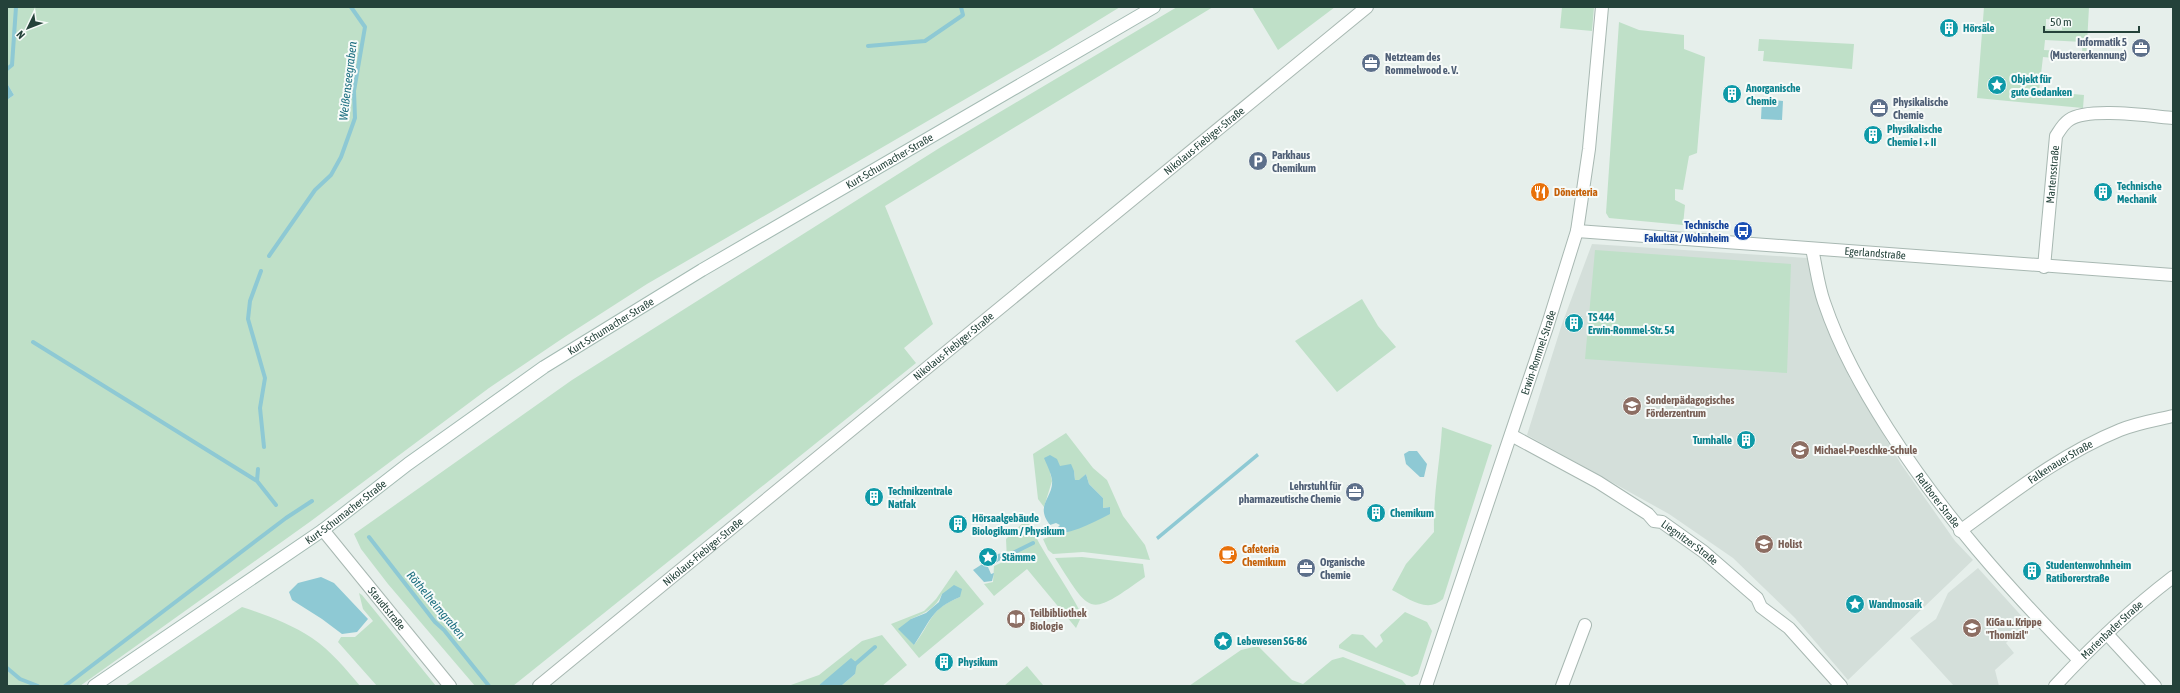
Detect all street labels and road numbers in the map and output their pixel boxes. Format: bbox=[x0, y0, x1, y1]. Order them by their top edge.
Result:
street label: Nikolaus-Fiebiger-Straße bbox=[1161, 104, 1247, 177]
street label: Kurt-Schumacher-Straße bbox=[844, 131, 935, 191]
street label: Martensstraße bbox=[2044, 145, 2061, 204]
street label: Egerlandstraße bbox=[1844, 245, 1906, 261]
street label: Kurt-Schumacher-Straße bbox=[566, 295, 656, 357]
street label: Erwin-Rommel-Straße bbox=[1519, 309, 1558, 396]
street label: Nikolaus-Fiebiger-Straße bbox=[911, 310, 996, 383]
street label: Falkenauer Straße bbox=[2026, 438, 2095, 486]
street label: Ratiborer Straße bbox=[1913, 470, 1963, 530]
street label: Kurt-Schumacher-Straße bbox=[303, 477, 388, 546]
street label: Nikolaus-Fiebiger-Straße bbox=[660, 515, 745, 588]
street label: Liegnitzer Straße bbox=[1659, 518, 1720, 567]
street label: Staudtstraße bbox=[366, 584, 408, 632]
street label: Marienbader Straße bbox=[2078, 598, 2145, 661]

